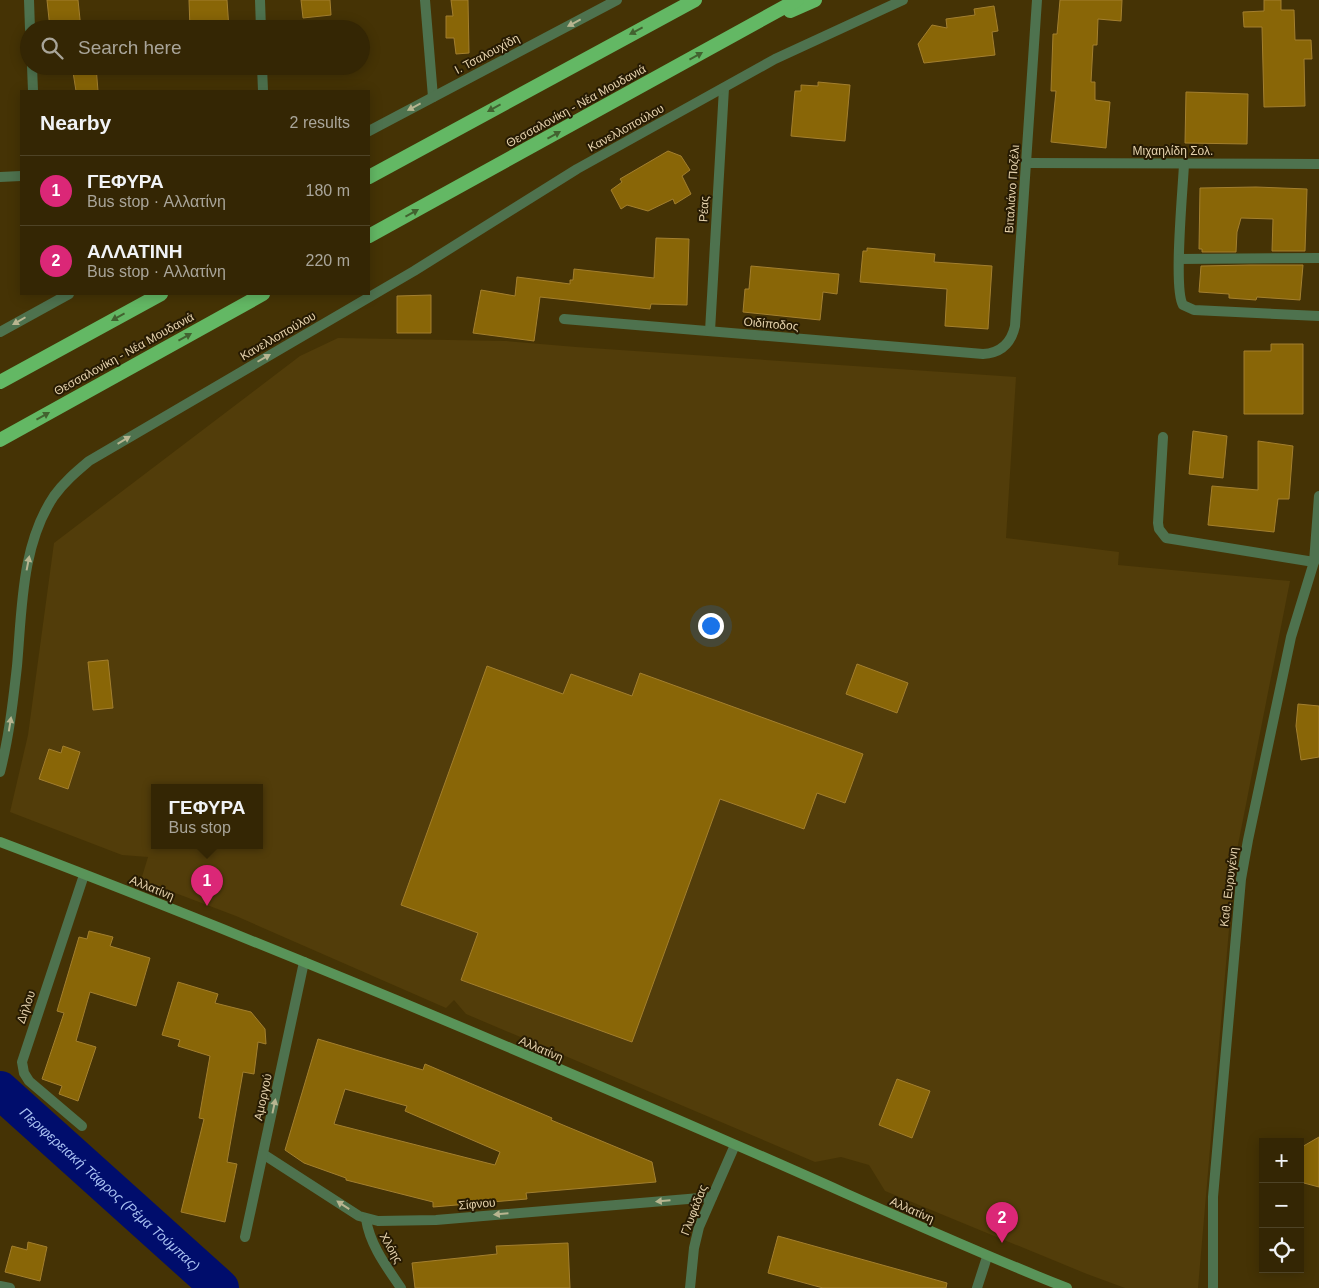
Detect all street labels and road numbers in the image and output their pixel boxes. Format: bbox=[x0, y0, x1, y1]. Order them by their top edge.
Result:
street label: Ι. Τσαλουχίδη bbox=[452, 31, 522, 77]
street label: Θεσσαλονίκη - Νέα Μουδανιά bbox=[504, 62, 648, 150]
street label: Κανελλοπούλου bbox=[585, 101, 667, 155]
street label: Βιταλιάνο Ποζέλι bbox=[1002, 144, 1022, 234]
street label: Μιχαηλίδη Σολ. bbox=[1133, 144, 1213, 158]
street label: Ρέας bbox=[696, 195, 712, 222]
street label: Κανελλοπούλου bbox=[238, 309, 318, 363]
street label: Θεσσαλονίκη - Νέα Μουδανιά bbox=[52, 310, 196, 398]
street label: Οιδίποδος bbox=[743, 315, 799, 333]
street label: Καθ. Ευρυγένη bbox=[1217, 846, 1241, 928]
street label: Αλλατίνη bbox=[128, 873, 176, 903]
street label: Δήλου bbox=[14, 989, 38, 1025]
street label: Αλλατίνη bbox=[517, 1033, 565, 1065]
street label: Αμοργού bbox=[251, 1072, 275, 1122]
street label: Γλυφάδας bbox=[678, 1183, 710, 1237]
street label: Αλλατίνη bbox=[888, 1194, 936, 1226]
street label: Σίφνου bbox=[458, 1195, 496, 1213]
street label: Χλόης bbox=[377, 1230, 405, 1266]

